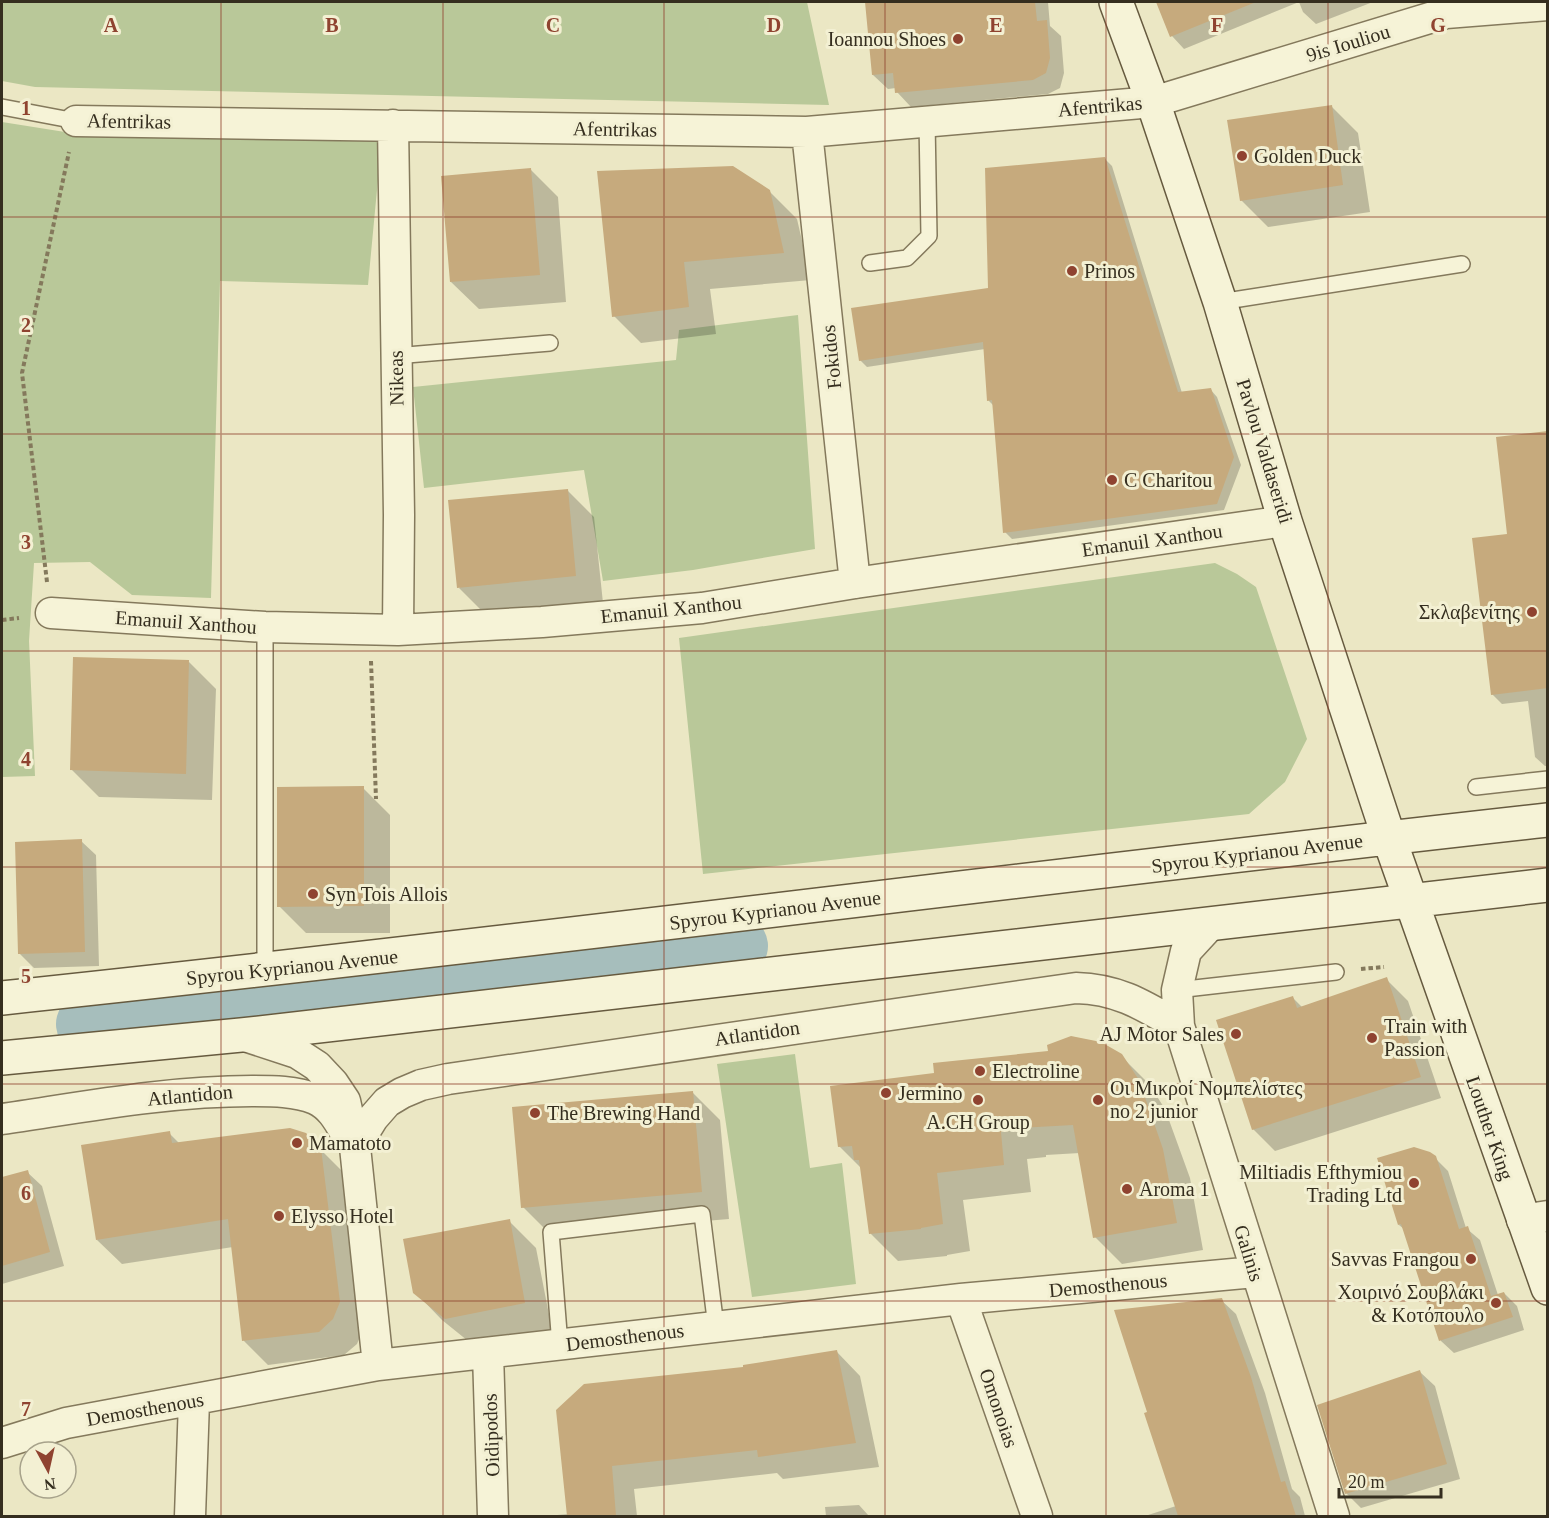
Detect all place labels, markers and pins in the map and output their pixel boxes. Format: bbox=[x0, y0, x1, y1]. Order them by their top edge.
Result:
place label: Ioannou Shoes bbox=[828, 28, 946, 50]
marker: Ioannou Shoes bbox=[951, 32, 965, 46]
place label: Golden Duck bbox=[1254, 145, 1361, 167]
marker: Golden Duck bbox=[1235, 149, 1249, 163]
place label: Prinos bbox=[1084, 260, 1135, 282]
marker: Prinos bbox=[1065, 264, 1079, 278]
place label: C Charitou bbox=[1124, 469, 1212, 491]
marker: C Charitou bbox=[1105, 473, 1119, 487]
place label: Σκλαβενίτης bbox=[1419, 601, 1520, 624]
marker: Σκλαβενίτης bbox=[1525, 605, 1539, 619]
place label: Syn Tois Allois bbox=[325, 883, 448, 906]
marker: Syn Tois Allois bbox=[306, 887, 320, 901]
place label: Train with Passion bbox=[1384, 1015, 1467, 1060]
place label: AJ Motor Sales bbox=[1100, 1023, 1224, 1045]
marker: AJ Motor Sales bbox=[1229, 1027, 1243, 1041]
marker: Train with Passion bbox=[1365, 1031, 1379, 1045]
place label: Electroline bbox=[992, 1060, 1080, 1082]
marker: Electroline bbox=[973, 1064, 987, 1078]
place label: Οι Μικροί Νομπελίστες no 2 junior bbox=[1110, 1077, 1302, 1123]
place label: Jermino bbox=[898, 1082, 962, 1104]
marker: Jermino bbox=[879, 1086, 893, 1100]
marker: A.CH Group bbox=[971, 1093, 985, 1107]
marker: Οι Μικροί Νομπελίστες no 2 junior bbox=[1091, 1093, 1105, 1107]
place label: The Brewing Hand bbox=[547, 1102, 700, 1125]
marker: The Brewing Hand bbox=[528, 1106, 542, 1120]
place label: A.CH Group bbox=[926, 1111, 1030, 1134]
place label: Mamatoto bbox=[309, 1132, 391, 1154]
marker: Mamatoto bbox=[290, 1136, 304, 1150]
place label: Miltiadis Efthymiou Trading Ltd bbox=[1239, 1161, 1402, 1207]
marker: Miltiadis Efthymiou Trading Ltd bbox=[1407, 1176, 1421, 1190]
place label: Aroma 1 bbox=[1139, 1178, 1210, 1200]
marker: Aroma 1 bbox=[1120, 1182, 1134, 1196]
place label: Elysso Hotel bbox=[291, 1205, 394, 1228]
marker: Elysso Hotel bbox=[272, 1209, 286, 1223]
place label: Savvas Frangou bbox=[1331, 1248, 1459, 1271]
marker: Savvas Frangou bbox=[1464, 1252, 1478, 1266]
place label: Χοιρινό Σουβλάκι & Κοτόπουλο bbox=[1337, 1281, 1485, 1326]
marker: Χοιρινό Σουβλάκι & Κοτόπουλο bbox=[1489, 1296, 1503, 1310]

